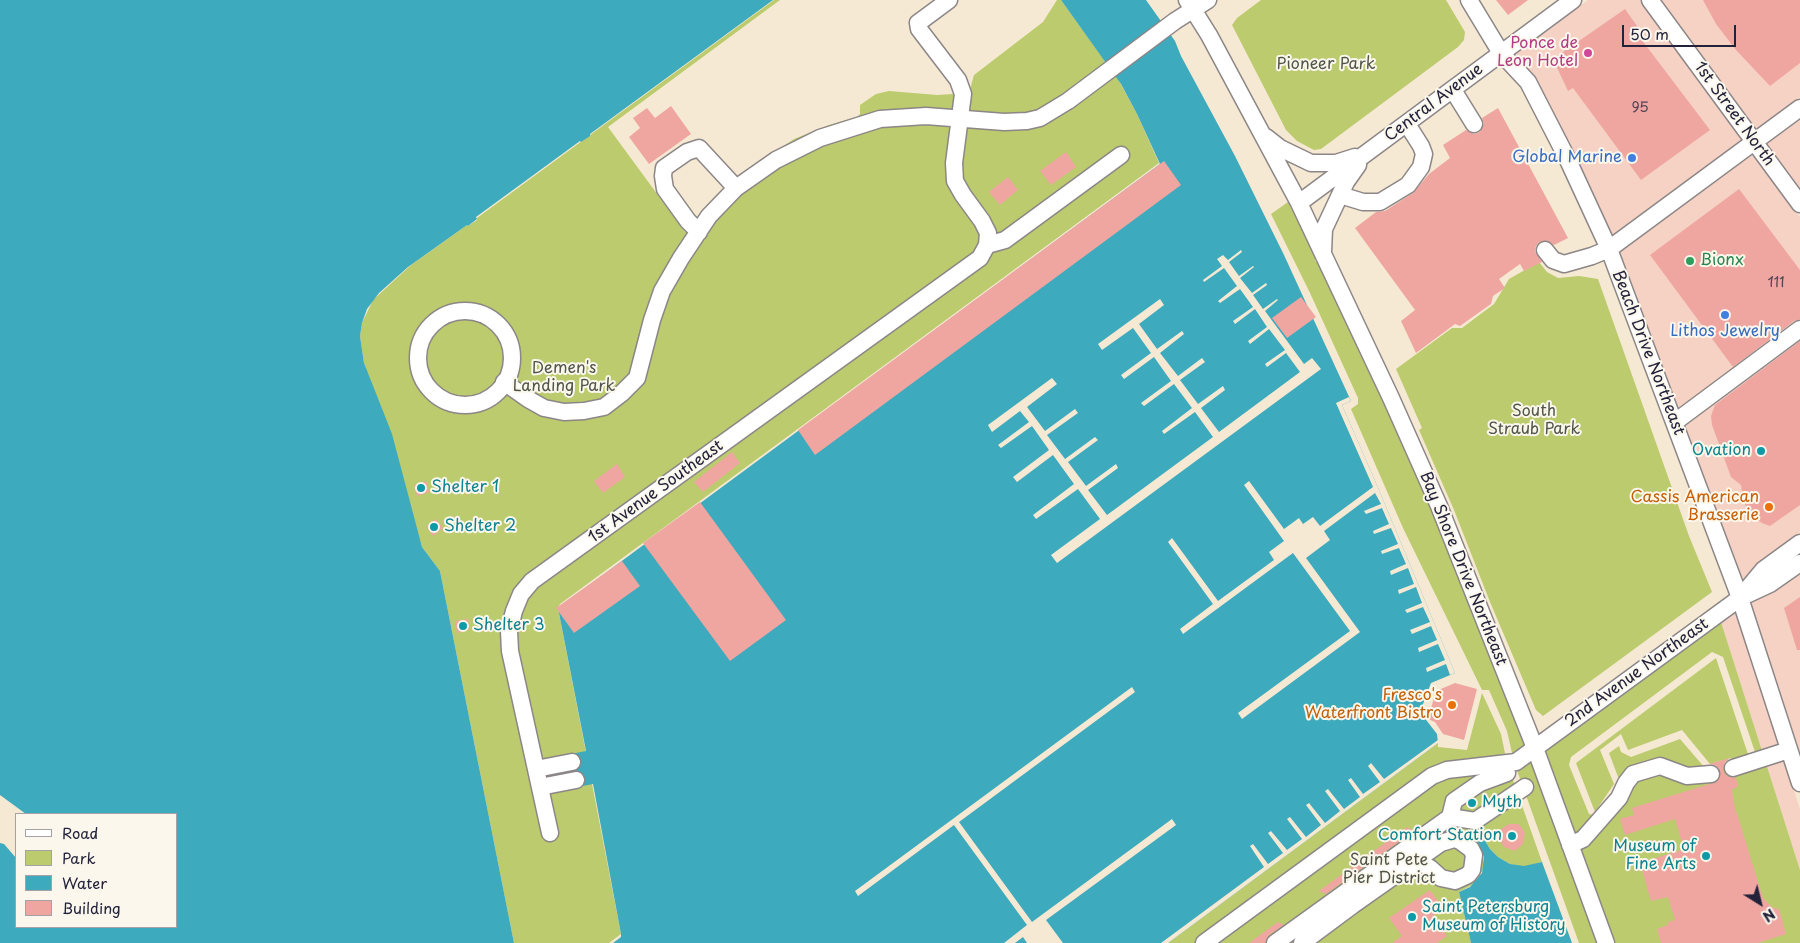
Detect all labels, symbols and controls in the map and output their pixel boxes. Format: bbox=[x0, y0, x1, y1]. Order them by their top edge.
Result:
scale bar bbox=[1625, 15, 1739, 47]
text: 50 m bbox=[1630, 22, 1669, 45]
place label: Ponce de Leon Hotel bbox=[1497, 34, 1578, 72]
marker: Ponce de Leon Hotel bbox=[1582, 47, 1594, 59]
park label: Pioneer Park bbox=[1277, 55, 1375, 75]
street label: 1st Street North bbox=[1690, 58, 1778, 170]
street label: Central Avenue bbox=[1381, 60, 1487, 146]
house number: 95 bbox=[1631, 100, 1649, 116]
place label: Global Marine bbox=[1512, 148, 1622, 168]
marker: Global Marine bbox=[1626, 152, 1638, 164]
place label: Bionx bbox=[1700, 251, 1744, 271]
marker: Bionx bbox=[1684, 255, 1696, 267]
street label: Beach Drive Northeast bbox=[1608, 268, 1688, 438]
house number: 111 bbox=[1767, 275, 1785, 291]
marker: Lithos Jewelry bbox=[1719, 309, 1731, 321]
place label: Lithos Jewelry bbox=[1670, 322, 1780, 342]
park label: Demen's Landing Park bbox=[513, 359, 615, 397]
park label: South Straub Park bbox=[1488, 402, 1580, 440]
street label: 1st Avenue Southeast bbox=[585, 437, 727, 547]
place label: Ovation bbox=[1692, 441, 1751, 461]
marker: Ovation bbox=[1755, 445, 1767, 457]
street label: Bay Shore Drive Northeast bbox=[1415, 469, 1511, 669]
place label: Shelter 1 bbox=[431, 478, 499, 498]
marker: Shelter 1 bbox=[415, 482, 427, 494]
place label: Cassis American Brasserie bbox=[1631, 488, 1759, 526]
marker: Cassis American Brasserie bbox=[1763, 501, 1775, 513]
place label: Shelter 2 bbox=[444, 517, 516, 537]
marker: Shelter 2 bbox=[428, 521, 440, 533]
street label: 2nd Avenue Northeast bbox=[1562, 615, 1712, 731]
place label: Shelter 3 bbox=[473, 616, 545, 636]
marker: Shelter 3 bbox=[457, 620, 469, 632]
place label: Fresco's Waterfront Bistro bbox=[1305, 686, 1442, 724]
marker: Fresco's Waterfront Bistro bbox=[1446, 699, 1458, 711]
place label: Myth bbox=[1482, 793, 1522, 813]
marker: Myth bbox=[1466, 797, 1478, 809]
legend bbox=[15, 813, 178, 928]
text: Road bbox=[62, 821, 98, 844]
place label: Comfort Station bbox=[1378, 826, 1502, 846]
marker: Comfort Station bbox=[1506, 830, 1518, 842]
place label: Museum of Fine Arts bbox=[1613, 837, 1696, 875]
text: Park bbox=[62, 846, 96, 869]
marker: Museum of Fine Arts bbox=[1700, 850, 1712, 862]
park label: Saint Pete Pier District bbox=[1343, 851, 1435, 889]
text: Water bbox=[62, 871, 107, 894]
north arrow bbox=[1735, 878, 1785, 928]
text: Building bbox=[62, 896, 121, 919]
place label: Saint Petersburg Museum of History bbox=[1422, 898, 1566, 936]
text: N bbox=[1758, 904, 1780, 927]
marker: Saint Petersburg Museum of History bbox=[1406, 911, 1418, 923]

